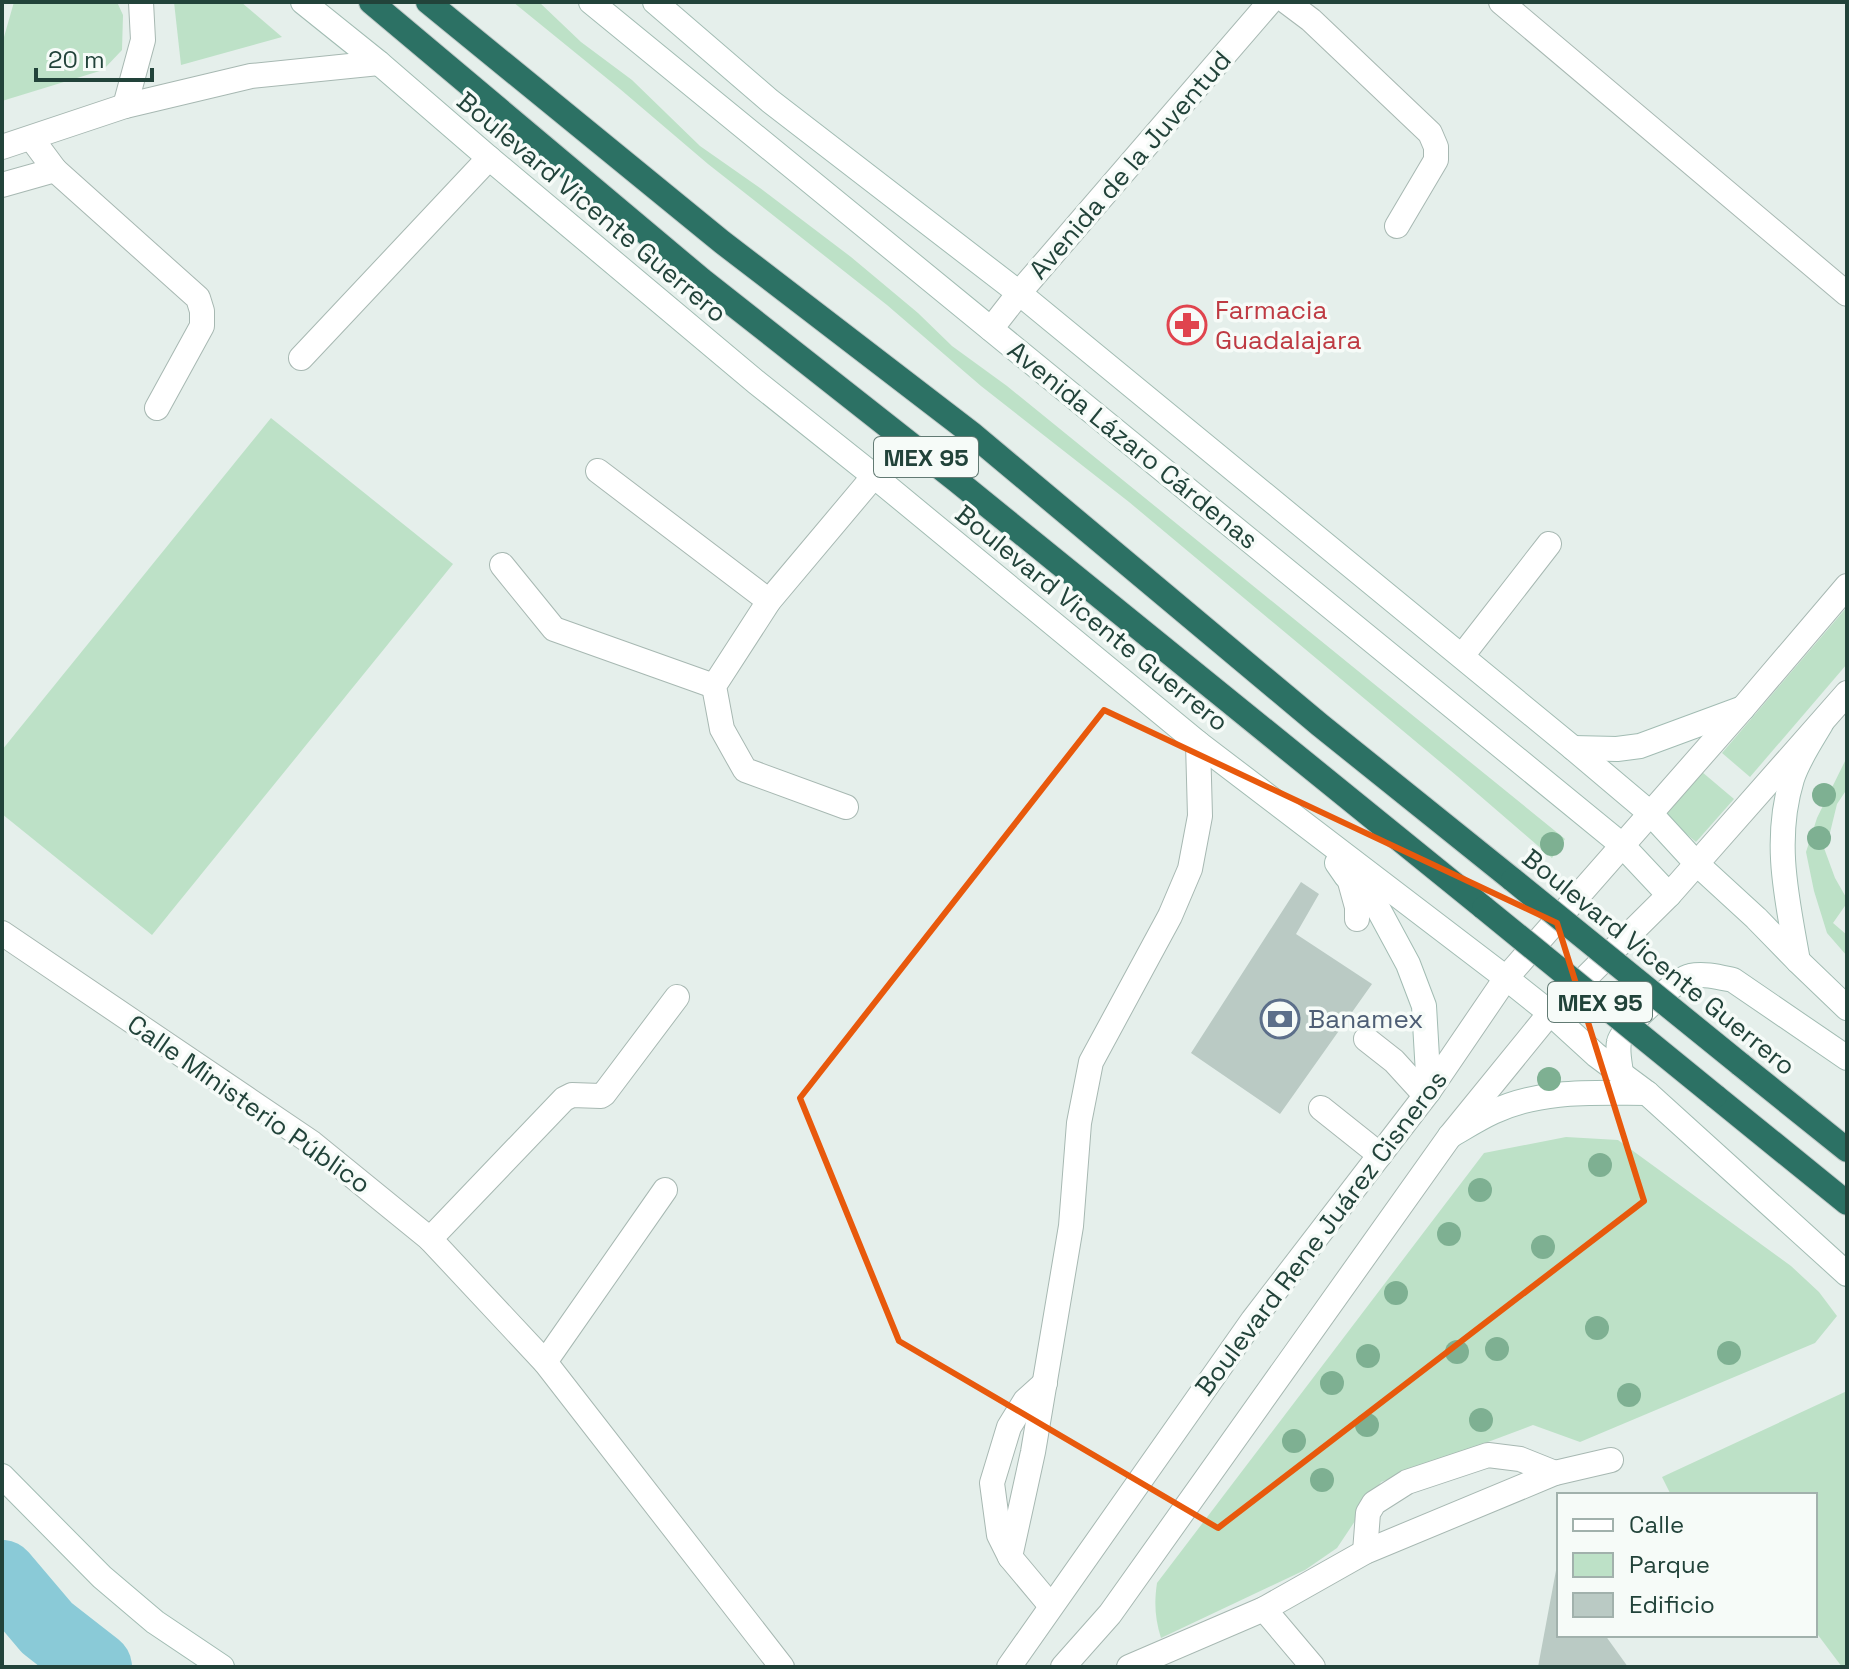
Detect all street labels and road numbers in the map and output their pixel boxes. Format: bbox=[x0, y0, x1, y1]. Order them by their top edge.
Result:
street label: Avenida de la Juventud bbox=[1021, 44, 1239, 286]
street label: Boulevard Vicente Guerrero bbox=[450, 84, 734, 330]
street label: Avenida Lázaro Cárdenas bbox=[1001, 333, 1265, 557]
road number: MEX 95 bbox=[874, 437, 978, 477]
street label: Boulevard Vicente Guerrero bbox=[948, 497, 1236, 739]
street label: Boulevard Vicente Guerrero bbox=[1515, 841, 1803, 1083]
road number: MEX 95 bbox=[1548, 982, 1652, 1022]
street label: Calle Ministerio Público bbox=[121, 1007, 377, 1201]
street label: Boulevard Rene Juárez Cisneros bbox=[1187, 1063, 1455, 1403]

